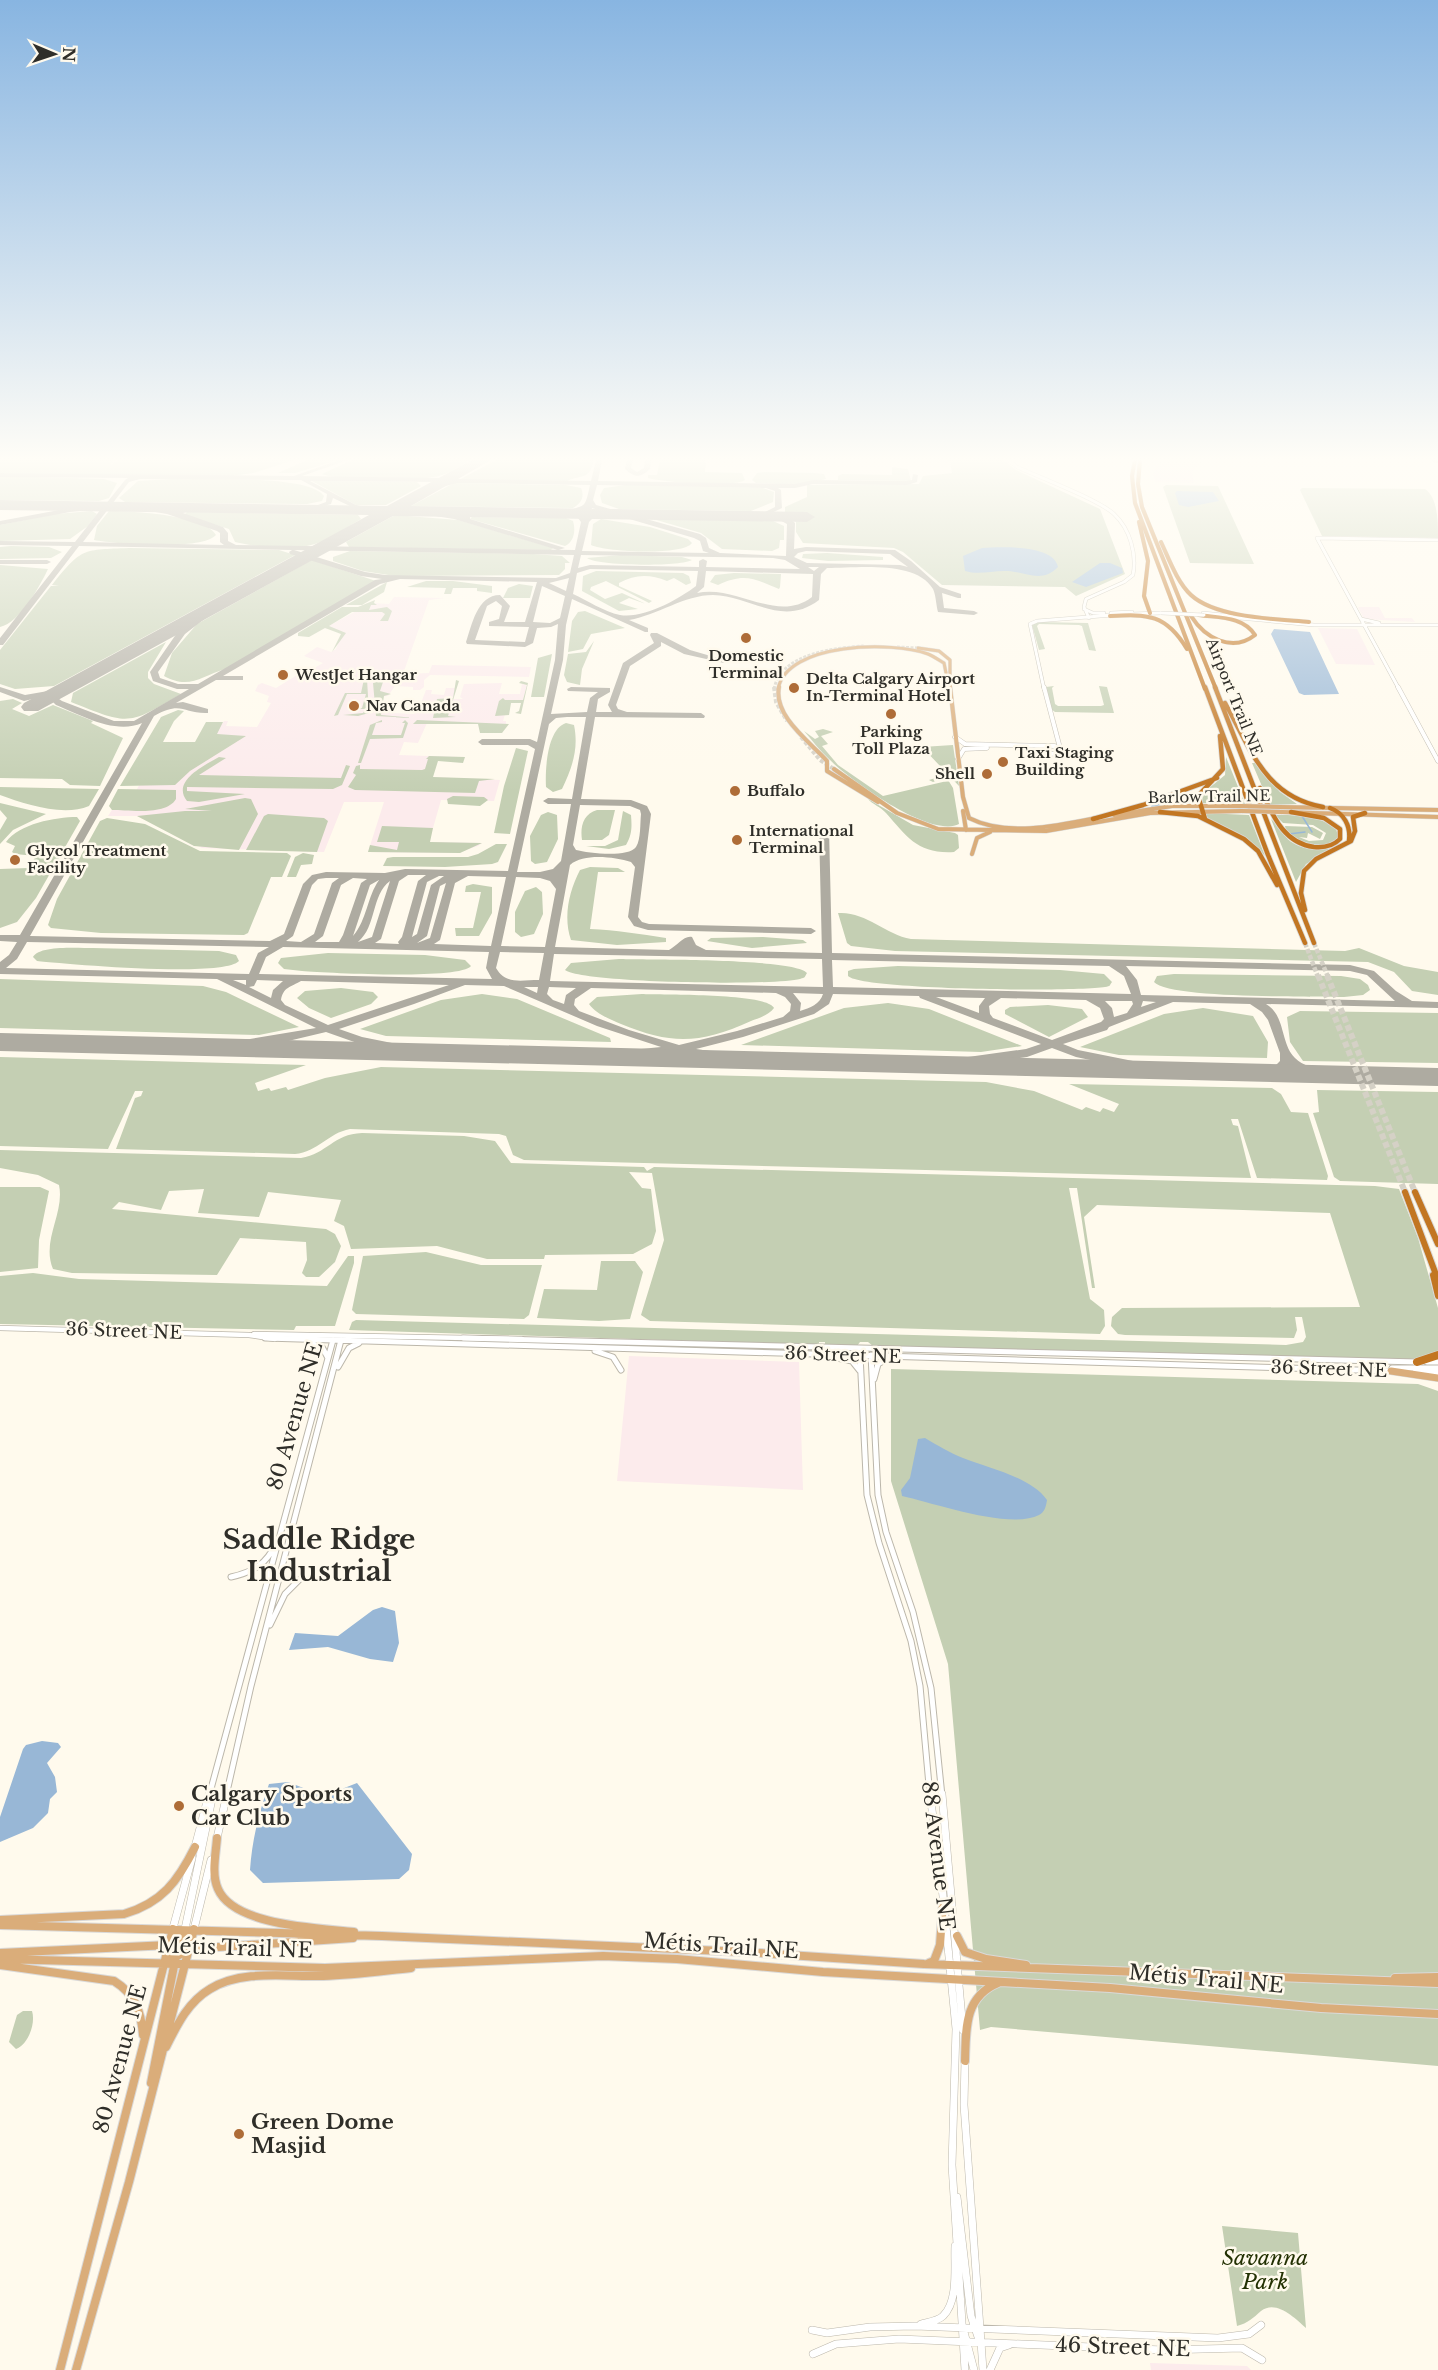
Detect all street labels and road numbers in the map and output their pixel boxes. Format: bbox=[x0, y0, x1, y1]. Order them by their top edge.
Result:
street label: Airport Trail NE bbox=[1202, 634, 1267, 759]
street label: Barlow Trail NE bbox=[1147, 786, 1271, 807]
street label: 36 Street NE bbox=[65, 1318, 183, 1344]
street label: 80 Avenue NE bbox=[261, 1339, 329, 1493]
street label: 36 Street NE bbox=[784, 1342, 902, 1368]
street label: 36 Street NE bbox=[1270, 1356, 1388, 1382]
street label: 88 Avenue NE bbox=[916, 1780, 960, 1932]
street label: Métis Trail NE bbox=[642, 1928, 800, 1964]
street label: Métis Trail NE bbox=[157, 1932, 313, 1964]
street label: Métis Trail NE bbox=[1127, 1959, 1285, 1999]
street label: 80 Avenue NE bbox=[88, 1982, 152, 2136]
street label: 46 Street NE bbox=[1055, 2332, 1191, 2362]

